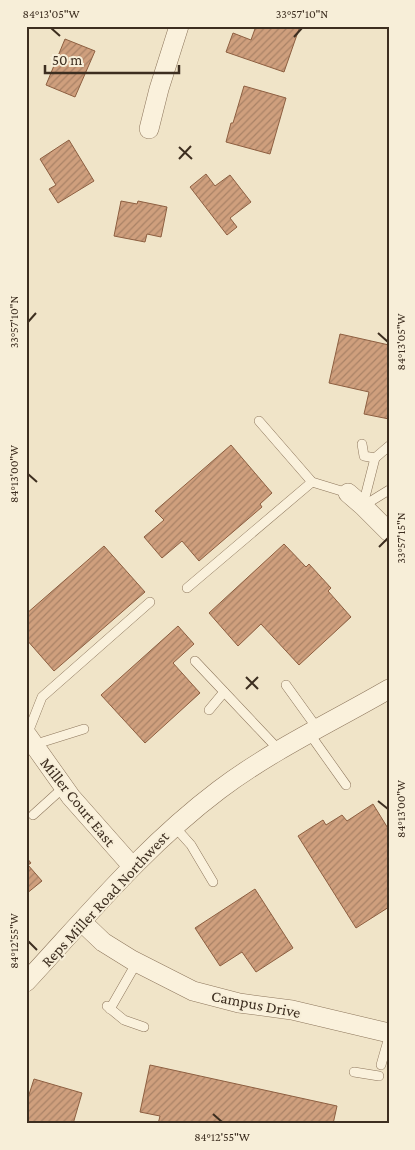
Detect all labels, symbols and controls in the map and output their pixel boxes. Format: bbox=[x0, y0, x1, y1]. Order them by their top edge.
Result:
text: 84°13'05"W bbox=[22, 7, 80, 21]
text: 33°57'10"N bbox=[276, 7, 328, 21]
scale bar bbox=[45, 42, 179, 74]
text: 50 m bbox=[52, 52, 82, 68]
text: 33°57'10"N bbox=[7, 296, 21, 348]
text: 84°13'05"W bbox=[394, 313, 408, 371]
text: 84°13'00"W bbox=[7, 445, 21, 503]
text: 33°57'15"N bbox=[394, 512, 408, 564]
street label: Miller Court East bbox=[37, 754, 119, 850]
text: 84°13'00"W bbox=[394, 780, 408, 838]
street label: Reps Miller Road Northwest bbox=[38, 827, 173, 971]
text: 84°12'55"W bbox=[7, 913, 21, 969]
street label: Campus Drive bbox=[210, 987, 302, 1022]
text: 84°12'55"W bbox=[194, 1130, 250, 1144]

